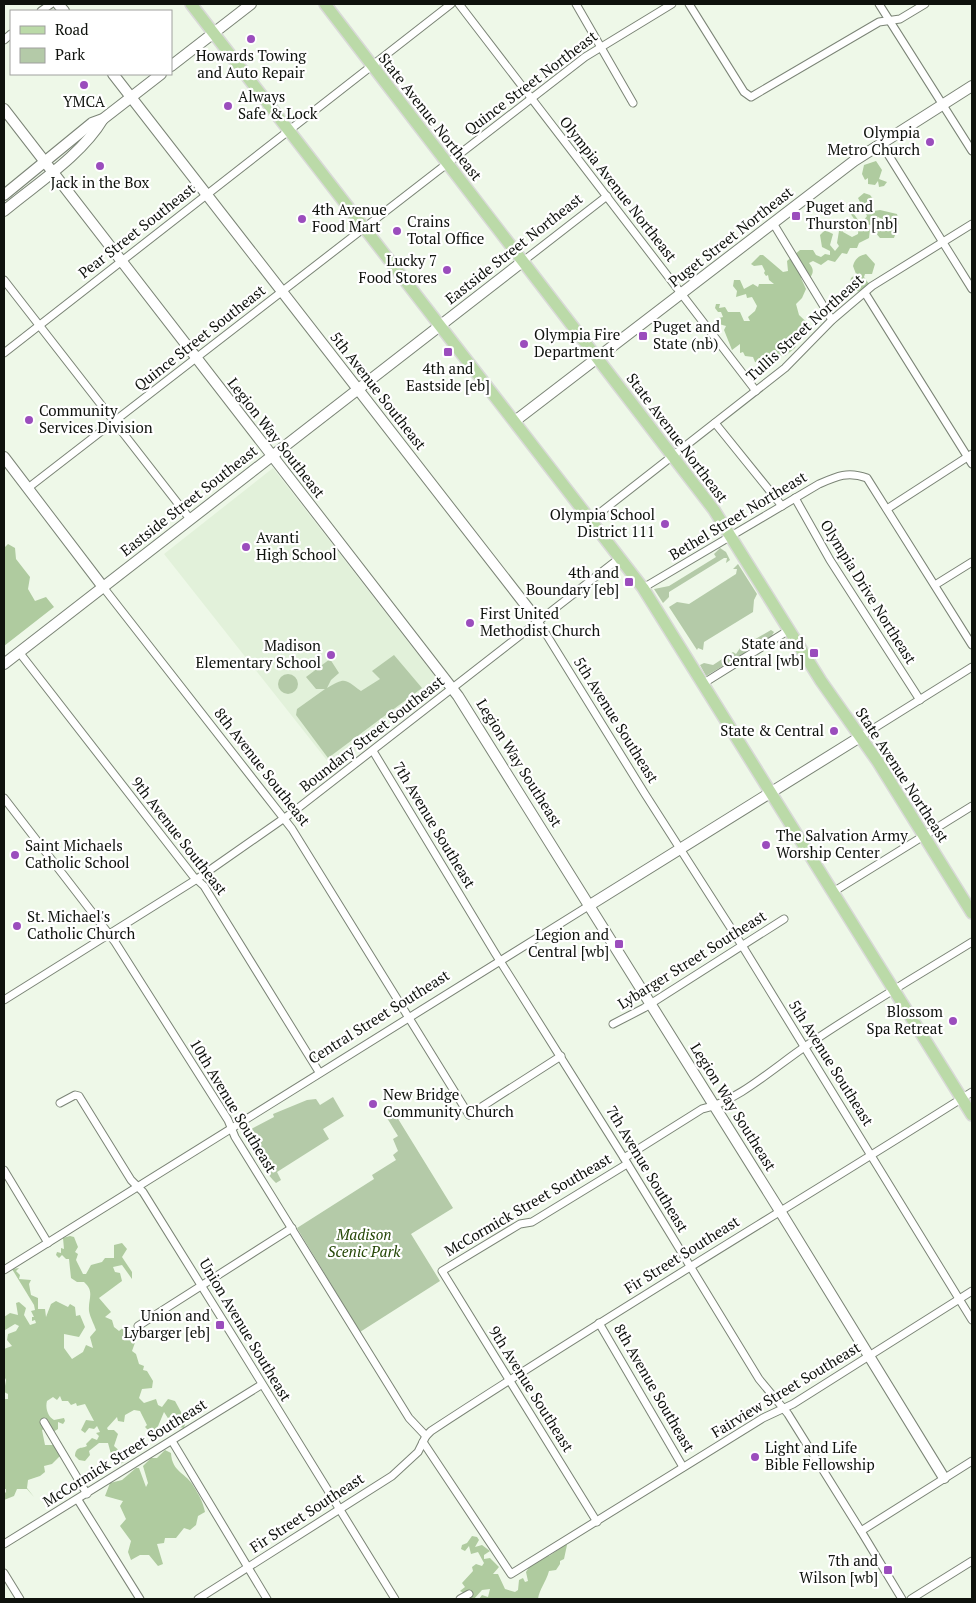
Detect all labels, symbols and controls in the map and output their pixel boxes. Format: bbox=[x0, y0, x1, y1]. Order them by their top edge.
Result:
legend bbox=[10, 10, 172, 75]
text: Road bbox=[55, 19, 88, 39]
street label: Quince Street Northeast bbox=[460, 25, 601, 139]
marker: Howards Towing and Auto Repair bbox=[245, 33, 257, 45]
text: Park bbox=[55, 44, 85, 64]
place label: Howards Towing and Auto Repair bbox=[196, 45, 307, 82]
street label: State Avenue Northeast bbox=[375, 48, 487, 185]
marker: YMCA bbox=[78, 79, 90, 91]
place label: Always Safe & Lock bbox=[238, 86, 318, 123]
place label: YMCA bbox=[63, 91, 106, 111]
marker: Always Safe & Lock bbox=[222, 100, 234, 112]
street label: Olympia Avenue Northeast bbox=[556, 112, 682, 266]
place label: Olympia Metro Church bbox=[828, 122, 920, 159]
marker: Olympia Metro Church bbox=[924, 136, 936, 148]
marker: Jack in the Box bbox=[94, 160, 106, 172]
place label: Jack in the Box bbox=[51, 172, 150, 192]
street label: Pear Street Southeast bbox=[74, 178, 199, 282]
street label: Puget Street Northeast bbox=[664, 181, 797, 291]
street label: Eastside Street Northeast bbox=[441, 188, 587, 308]
place label: Puget and Thurston [nb] bbox=[806, 196, 898, 233]
place label: 4th Avenue Food Mart bbox=[312, 199, 387, 236]
marker: Puget and Thurston [nb] bbox=[790, 210, 802, 222]
place label: Crains Total Office bbox=[407, 211, 484, 248]
marker: 4th Avenue Food Mart bbox=[296, 213, 308, 225]
marker: Crains Total Office bbox=[391, 225, 403, 237]
place label: Lucky 7 Food Stores bbox=[359, 250, 437, 287]
marker: Lucky 7 Food Stores bbox=[441, 264, 453, 276]
street label: Tullis Street Northeast bbox=[741, 269, 868, 385]
street label: Quince Street Southeast bbox=[130, 279, 269, 395]
place label: Puget and State (nb) bbox=[653, 316, 720, 353]
place label: Olympia Fire Department bbox=[534, 324, 620, 361]
street label: 5th Avenue Southeast bbox=[326, 327, 432, 454]
marker: Puget and State (nb) bbox=[637, 330, 649, 342]
marker: Olympia Fire Department bbox=[518, 338, 530, 350]
marker: 4th and Eastside [eb] bbox=[442, 346, 454, 358]
place label: 4th and Eastside [eb] bbox=[406, 358, 490, 395]
street label: State Avenue Northeast bbox=[623, 369, 733, 506]
street label: Legion Way Southeast bbox=[224, 373, 330, 502]
place label: Community Services Division bbox=[39, 400, 153, 437]
marker: Community Services Division bbox=[23, 414, 35, 426]
street label: Eastside Street Southeast bbox=[116, 440, 261, 560]
street label: Bethel Street Northeast bbox=[665, 466, 810, 564]
place label: Olympia School District 111 bbox=[550, 504, 655, 541]
street label: Olympia Drive Northeast bbox=[816, 516, 922, 668]
marker: Olympia School District 111 bbox=[659, 518, 671, 530]
place label: Avanti High School bbox=[256, 527, 337, 564]
marker: Avanti High School bbox=[240, 541, 252, 553]
place label: 4th and Boundary [eb] bbox=[526, 562, 619, 599]
marker: 4th and Boundary [eb] bbox=[623, 576, 635, 588]
place label: First United Methodist Church bbox=[480, 603, 601, 640]
marker: First United Methodist Church bbox=[464, 617, 476, 629]
place label: State and Central [wb] bbox=[723, 633, 804, 670]
place label: Madison Elementary School bbox=[195, 635, 321, 672]
marker: State and Central [wb] bbox=[808, 647, 820, 659]
marker: Madison Elementary School bbox=[325, 649, 337, 661]
street label: 5th Avenue Southeast bbox=[570, 653, 664, 787]
street label: Boundary Street Southeast bbox=[295, 670, 448, 796]
street label: Legion Way Southeast bbox=[472, 695, 568, 831]
street label: 8th Avenue Southeast bbox=[210, 703, 316, 830]
street label: State Avenue Northeast bbox=[852, 703, 954, 846]
place label: State & Central bbox=[720, 720, 824, 740]
marker: State & Central bbox=[828, 725, 840, 737]
street label: 7th Avenue Southeast bbox=[389, 757, 481, 892]
street label: 9th Avenue Southeast bbox=[127, 772, 233, 899]
place label: The Salvation Army Worship Center bbox=[776, 825, 908, 862]
place label: Saint Michaels Catholic School bbox=[25, 835, 130, 872]
marker: The Salvation Army Worship Center bbox=[760, 839, 772, 851]
marker: Saint Michaels Catholic School bbox=[9, 849, 21, 861]
street label: Lybarger Street Southeast bbox=[613, 905, 770, 1013]
place label: St. Michael's Catholic Church bbox=[27, 906, 135, 943]
marker: St. Michael's Catholic Church bbox=[11, 920, 23, 932]
place label: Legion and Central [wb] bbox=[528, 924, 609, 961]
marker: Legion and Central [wb] bbox=[613, 938, 625, 950]
street label: Central Street Southeast bbox=[304, 964, 453, 1068]
street label: 5th Avenue Southeast bbox=[785, 996, 879, 1130]
place label: Blossom Spa Retreat bbox=[866, 1001, 943, 1038]
marker: Blossom Spa Retreat bbox=[947, 1015, 959, 1027]
street label: 10th Avenue Southeast bbox=[186, 1035, 282, 1177]
street label: Legion Way Southeast bbox=[686, 1039, 782, 1175]
place label: New Bridge Community Church bbox=[383, 1084, 514, 1121]
marker: New Bridge Community Church bbox=[367, 1098, 379, 1110]
street label: 7th Avenue Southeast bbox=[602, 1101, 694, 1236]
street label: McCormick Street Southeast bbox=[441, 1148, 615, 1260]
street label: Fir Street Southeast bbox=[620, 1210, 743, 1298]
park label: Madison Scenic Park bbox=[328, 1224, 401, 1261]
street label: Union Avenue Southeast bbox=[195, 1254, 297, 1405]
place label: Union and Lybarger [eb] bbox=[124, 1305, 210, 1342]
marker: Union and Lybarger [eb] bbox=[214, 1319, 226, 1331]
street label: 8th Avenue Southeast bbox=[610, 1320, 700, 1456]
street label: 9th Avenue Southeast bbox=[485, 1322, 579, 1456]
street label: Fairview Street Southeast bbox=[707, 1336, 864, 1442]
street label: McCormick Street Southeast bbox=[39, 1393, 210, 1511]
place label: Light and Life Bible Fellowship bbox=[765, 1437, 875, 1474]
marker: Light and Life Bible Fellowship bbox=[749, 1451, 761, 1463]
street label: Fir Street Southeast bbox=[246, 1468, 368, 1557]
place label: 7th and Wilson [wb] bbox=[799, 1550, 878, 1587]
marker: 7th and Wilson [wb] bbox=[882, 1564, 894, 1576]

